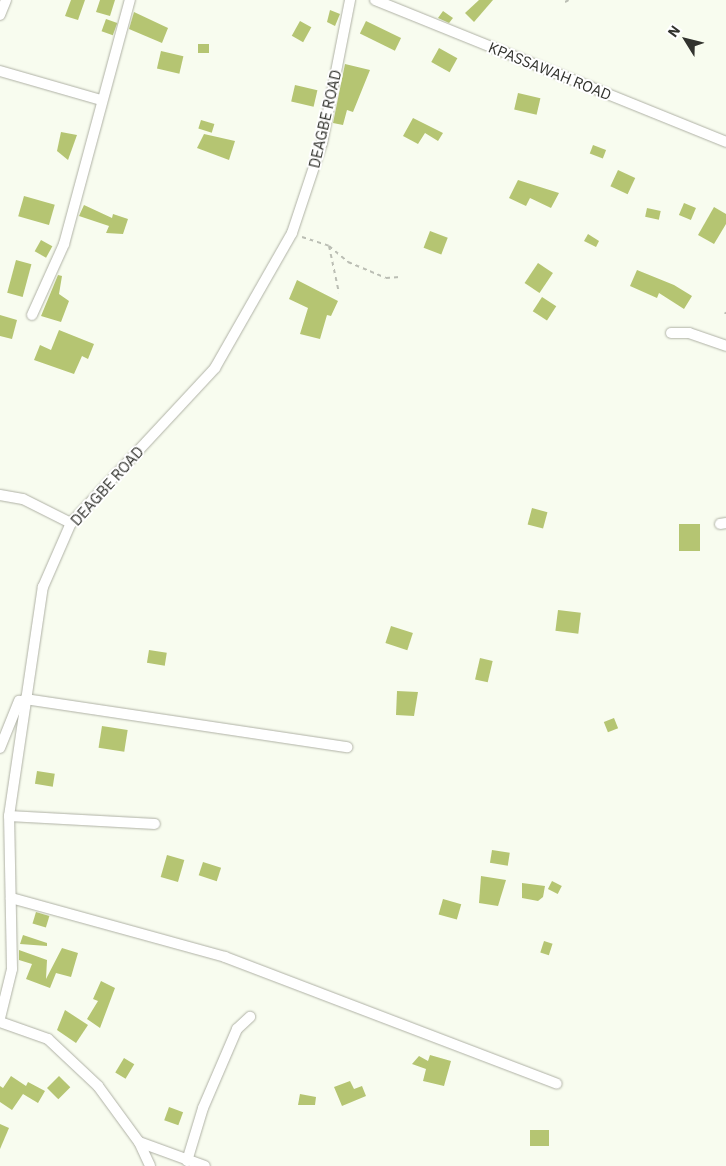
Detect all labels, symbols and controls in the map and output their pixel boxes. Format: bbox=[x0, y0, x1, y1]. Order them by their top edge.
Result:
north arrow bbox=[661, 15, 711, 65]
text: N bbox=[664, 22, 684, 41]
street label: KPASSAWAH ROAD bbox=[486, 38, 614, 104]
street label: DEAGBE ROAD bbox=[305, 68, 345, 170]
street label: DEAGBE ROAD bbox=[67, 443, 147, 529]

